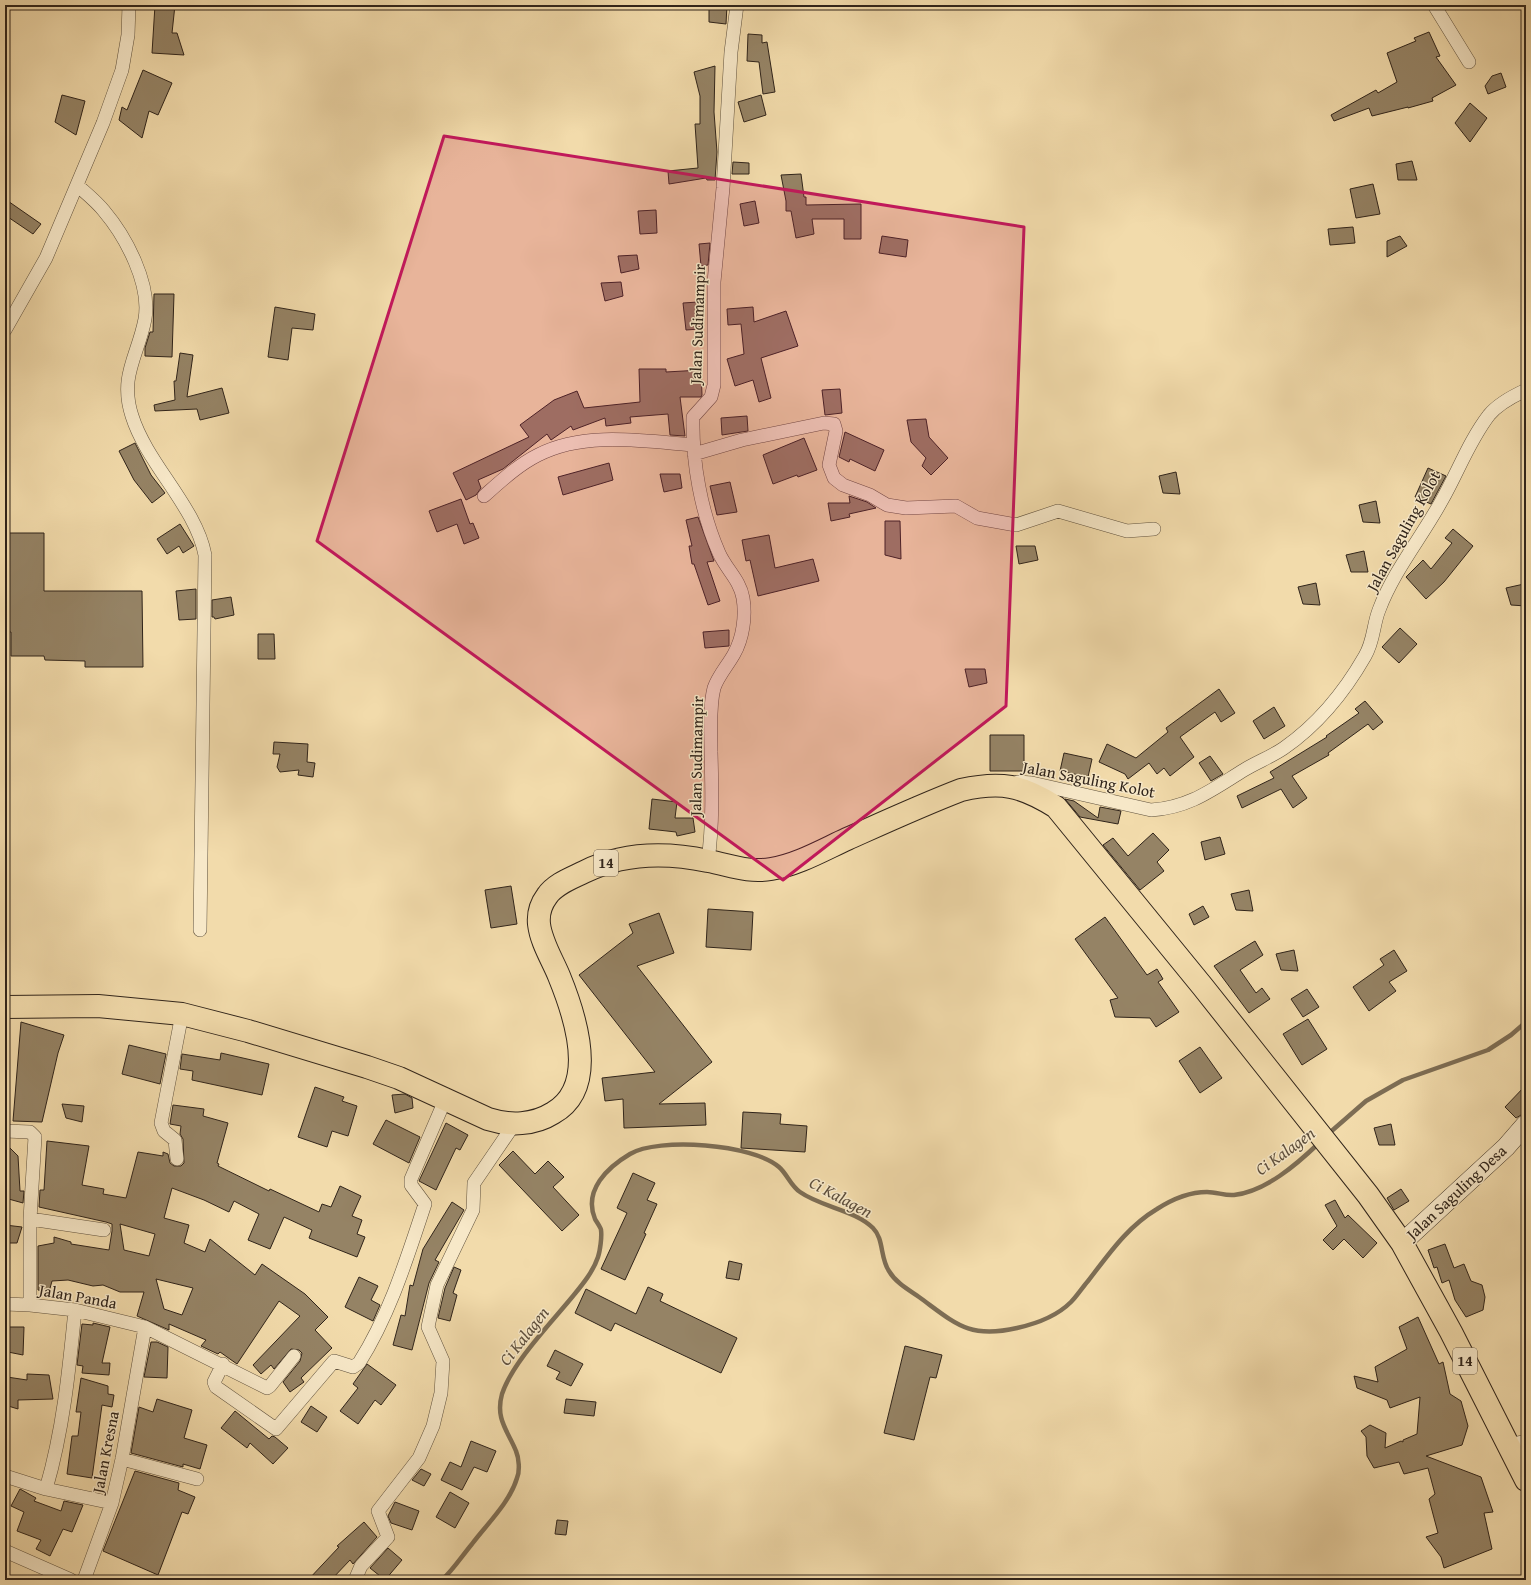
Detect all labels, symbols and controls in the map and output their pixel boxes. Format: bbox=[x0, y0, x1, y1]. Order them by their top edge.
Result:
street label: Jalan Sudimampir bbox=[683, 263, 711, 386]
street label: Jalan Saguling Kolot bbox=[1359, 466, 1446, 597]
street label: Jalan Sudimampir bbox=[683, 695, 709, 818]
street label: Jalan Saguling Kolot bbox=[1019, 754, 1158, 804]
road number: 14 bbox=[594, 850, 618, 876]
water label: Ci Kalagen bbox=[1250, 1120, 1320, 1181]
street label: Jalan Saguling Desa bbox=[1399, 1139, 1512, 1246]
water label: Ci Kalagen bbox=[805, 1169, 878, 1224]
street label: Jalan Panda bbox=[35, 1277, 119, 1315]
water label: Ci Kalagen bbox=[493, 1301, 555, 1370]
road number: 14 bbox=[1453, 1348, 1477, 1374]
street label: Jalan Kresna bbox=[85, 1408, 125, 1497]

